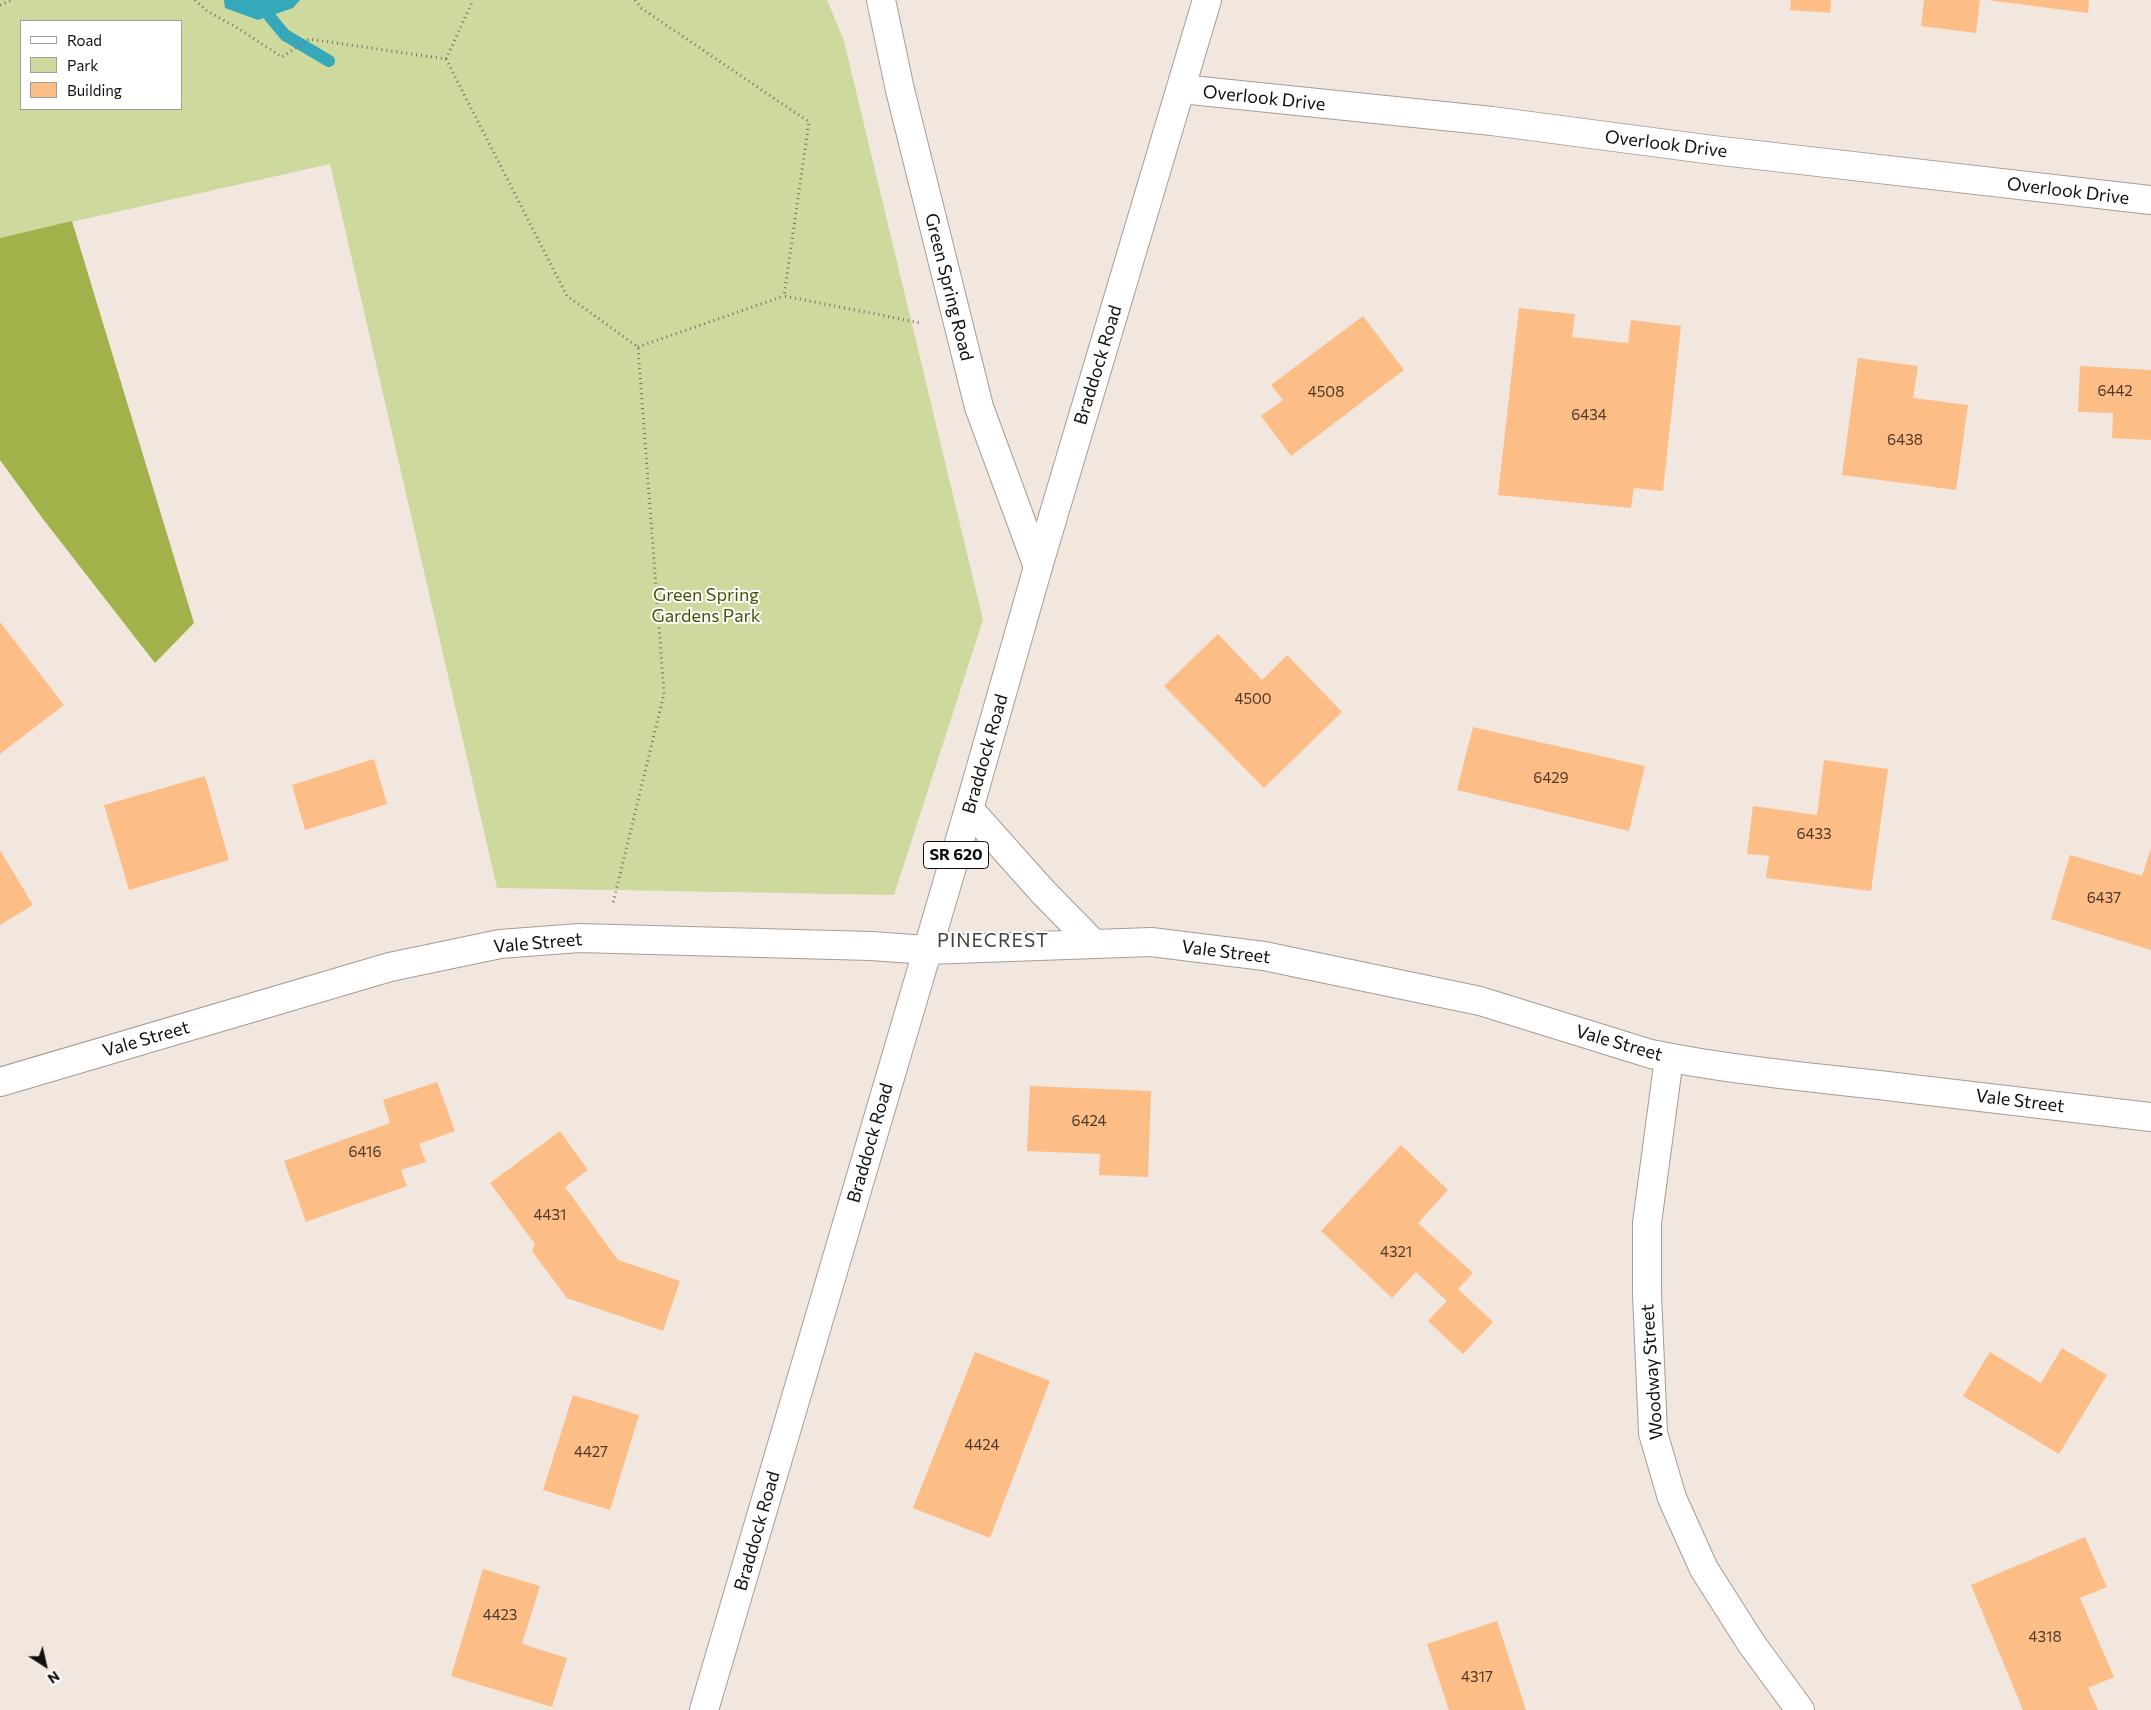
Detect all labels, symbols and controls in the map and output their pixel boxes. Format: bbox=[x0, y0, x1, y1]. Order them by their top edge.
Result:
legend bbox=[20, 20, 182, 110]
text: Road bbox=[67, 31, 102, 49]
text: Park bbox=[67, 56, 98, 74]
text: Building bbox=[67, 81, 122, 99]
street label: Overlook Drive bbox=[1202, 81, 1326, 115]
street label: Overlook Drive bbox=[1604, 126, 1728, 162]
street label: Overlook Drive bbox=[2006, 173, 2130, 209]
street label: Green Spring Road bbox=[920, 211, 978, 363]
street label: Braddock Road bbox=[1070, 303, 1126, 427]
house number: 6442 bbox=[2097, 382, 2133, 400]
house number: 4508 bbox=[1308, 383, 1344, 401]
house number: 6434 bbox=[1571, 406, 1607, 424]
house number: 6438 bbox=[1887, 431, 1923, 449]
park label: Green Spring Gardens Park bbox=[652, 584, 760, 626]
house number: 4500 bbox=[1234, 690, 1272, 708]
street label: Braddock Road bbox=[958, 692, 1012, 816]
house number: 6429 bbox=[1533, 769, 1569, 787]
house number: 6433 bbox=[1796, 825, 1832, 843]
road number: SR 620 bbox=[924, 842, 988, 868]
house number: 6437 bbox=[2087, 889, 2121, 907]
street label: Vale Street bbox=[493, 928, 583, 958]
district label: PINECREST bbox=[936, 930, 1050, 952]
street label: Vale Street bbox=[1180, 936, 1272, 968]
street label: Vale Street bbox=[100, 1016, 192, 1062]
street label: Vale Street bbox=[1573, 1020, 1665, 1066]
street label: Braddock Road bbox=[843, 1081, 897, 1205]
street label: Vale Street bbox=[1974, 1085, 2066, 1117]
house number: 6424 bbox=[1072, 1112, 1106, 1130]
house number: 6416 bbox=[348, 1143, 382, 1161]
house number: 4431 bbox=[534, 1206, 566, 1224]
house number: 4321 bbox=[1380, 1243, 1412, 1261]
street label: Woodway Street bbox=[1636, 1303, 1668, 1441]
house number: 4424 bbox=[965, 1436, 999, 1454]
house number: 4427 bbox=[574, 1443, 608, 1461]
street label: Braddock Road bbox=[730, 1469, 784, 1593]
house number: 4423 bbox=[483, 1606, 517, 1624]
house number: 4318 bbox=[2028, 1628, 2062, 1646]
north arrow bbox=[20, 1640, 70, 1690]
text: N bbox=[45, 1668, 63, 1688]
house number: 4317 bbox=[1461, 1668, 1493, 1686]

